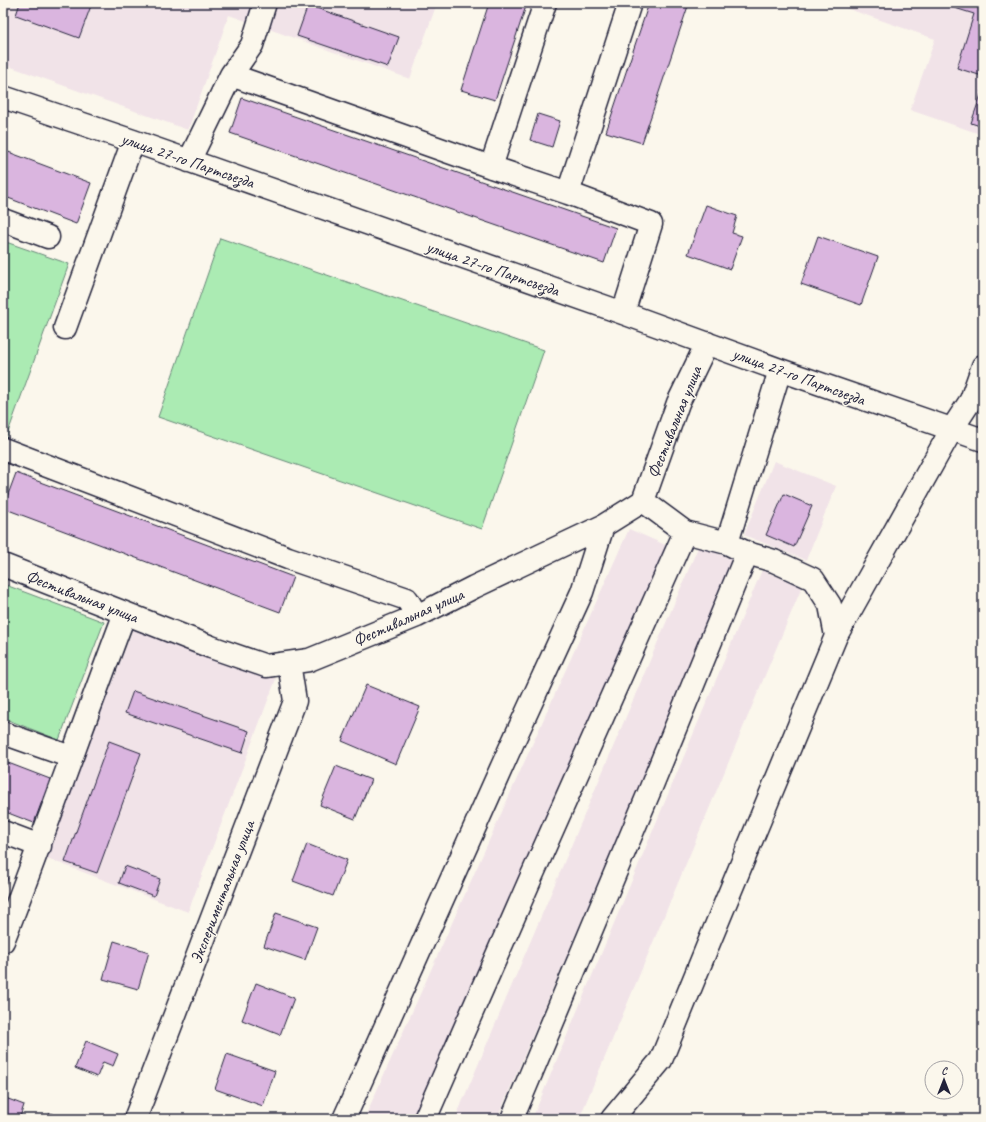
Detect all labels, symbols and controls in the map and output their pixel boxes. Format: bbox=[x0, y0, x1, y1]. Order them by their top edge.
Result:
street label: улица 27-го Партсъезда bbox=[117, 128, 258, 194]
street label: улица 27-го Партсъезда bbox=[422, 236, 563, 302]
street label: улица 27-го Партсъезда bbox=[729, 342, 869, 411]
street label: Фестивальная улица bbox=[643, 362, 707, 481]
street label: Фестивальная улица bbox=[23, 565, 142, 628]
street label: Фестивальная улица bbox=[350, 583, 468, 651]
street label: Экспериментальная улица bbox=[185, 816, 260, 967]
north arrow bbox=[924, 1060, 964, 1100]
text: С bbox=[941, 1063, 948, 1077]

